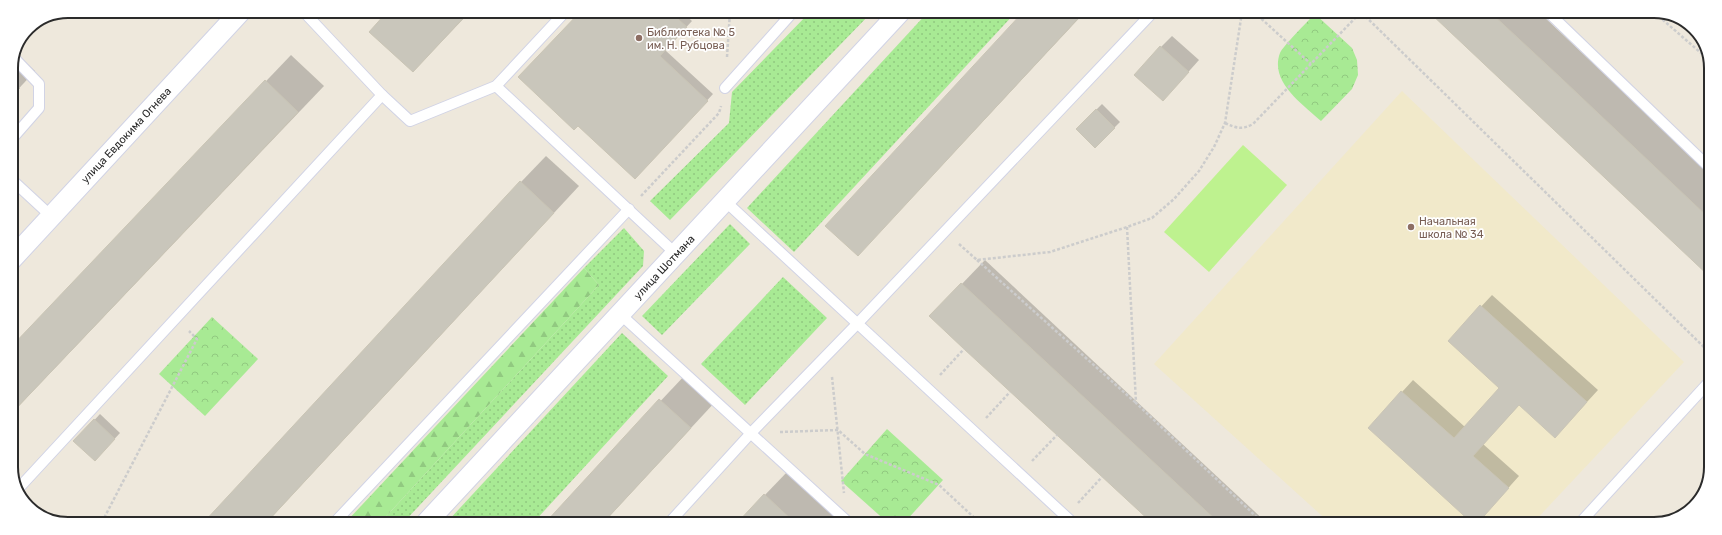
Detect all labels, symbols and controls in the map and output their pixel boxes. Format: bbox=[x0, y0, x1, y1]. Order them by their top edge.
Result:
place label: Библиотека № 5 им. Н. Рубцова bbox=[647, 26, 735, 52]
marker: Библиотека № 5 им. Н. Рубцова bbox=[634, 33, 644, 43]
street label: улица Евдокима Огнева bbox=[79, 85, 174, 186]
place label: Начальная школа № 34 bbox=[1419, 215, 1484, 241]
marker: Начальная школа № 34 bbox=[1406, 222, 1416, 232]
street label: улица Шотмана bbox=[631, 232, 697, 302]

